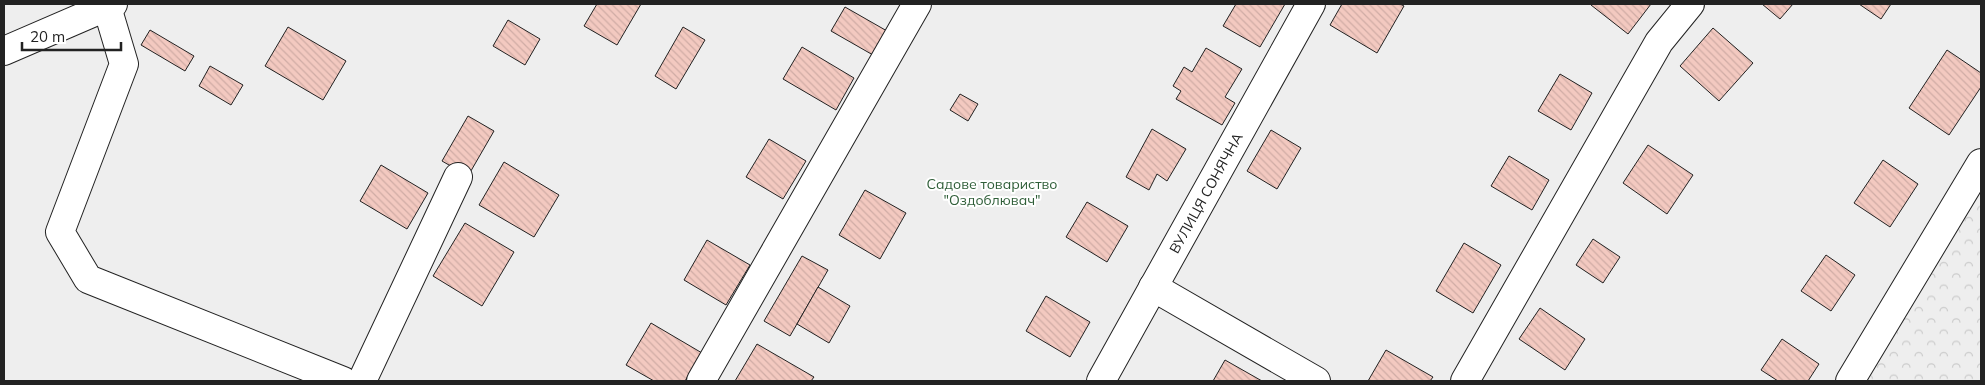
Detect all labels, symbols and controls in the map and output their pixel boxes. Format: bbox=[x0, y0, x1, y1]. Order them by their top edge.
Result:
scale bar bbox=[22, 20, 121, 52]
text: 20 m bbox=[30, 27, 65, 46]
street label: ВУЛИЦЯ СОНЯЧНА bbox=[1165, 129, 1247, 257]
park label: Садове товариство "Оздоблювач" bbox=[927, 175, 1057, 209]

